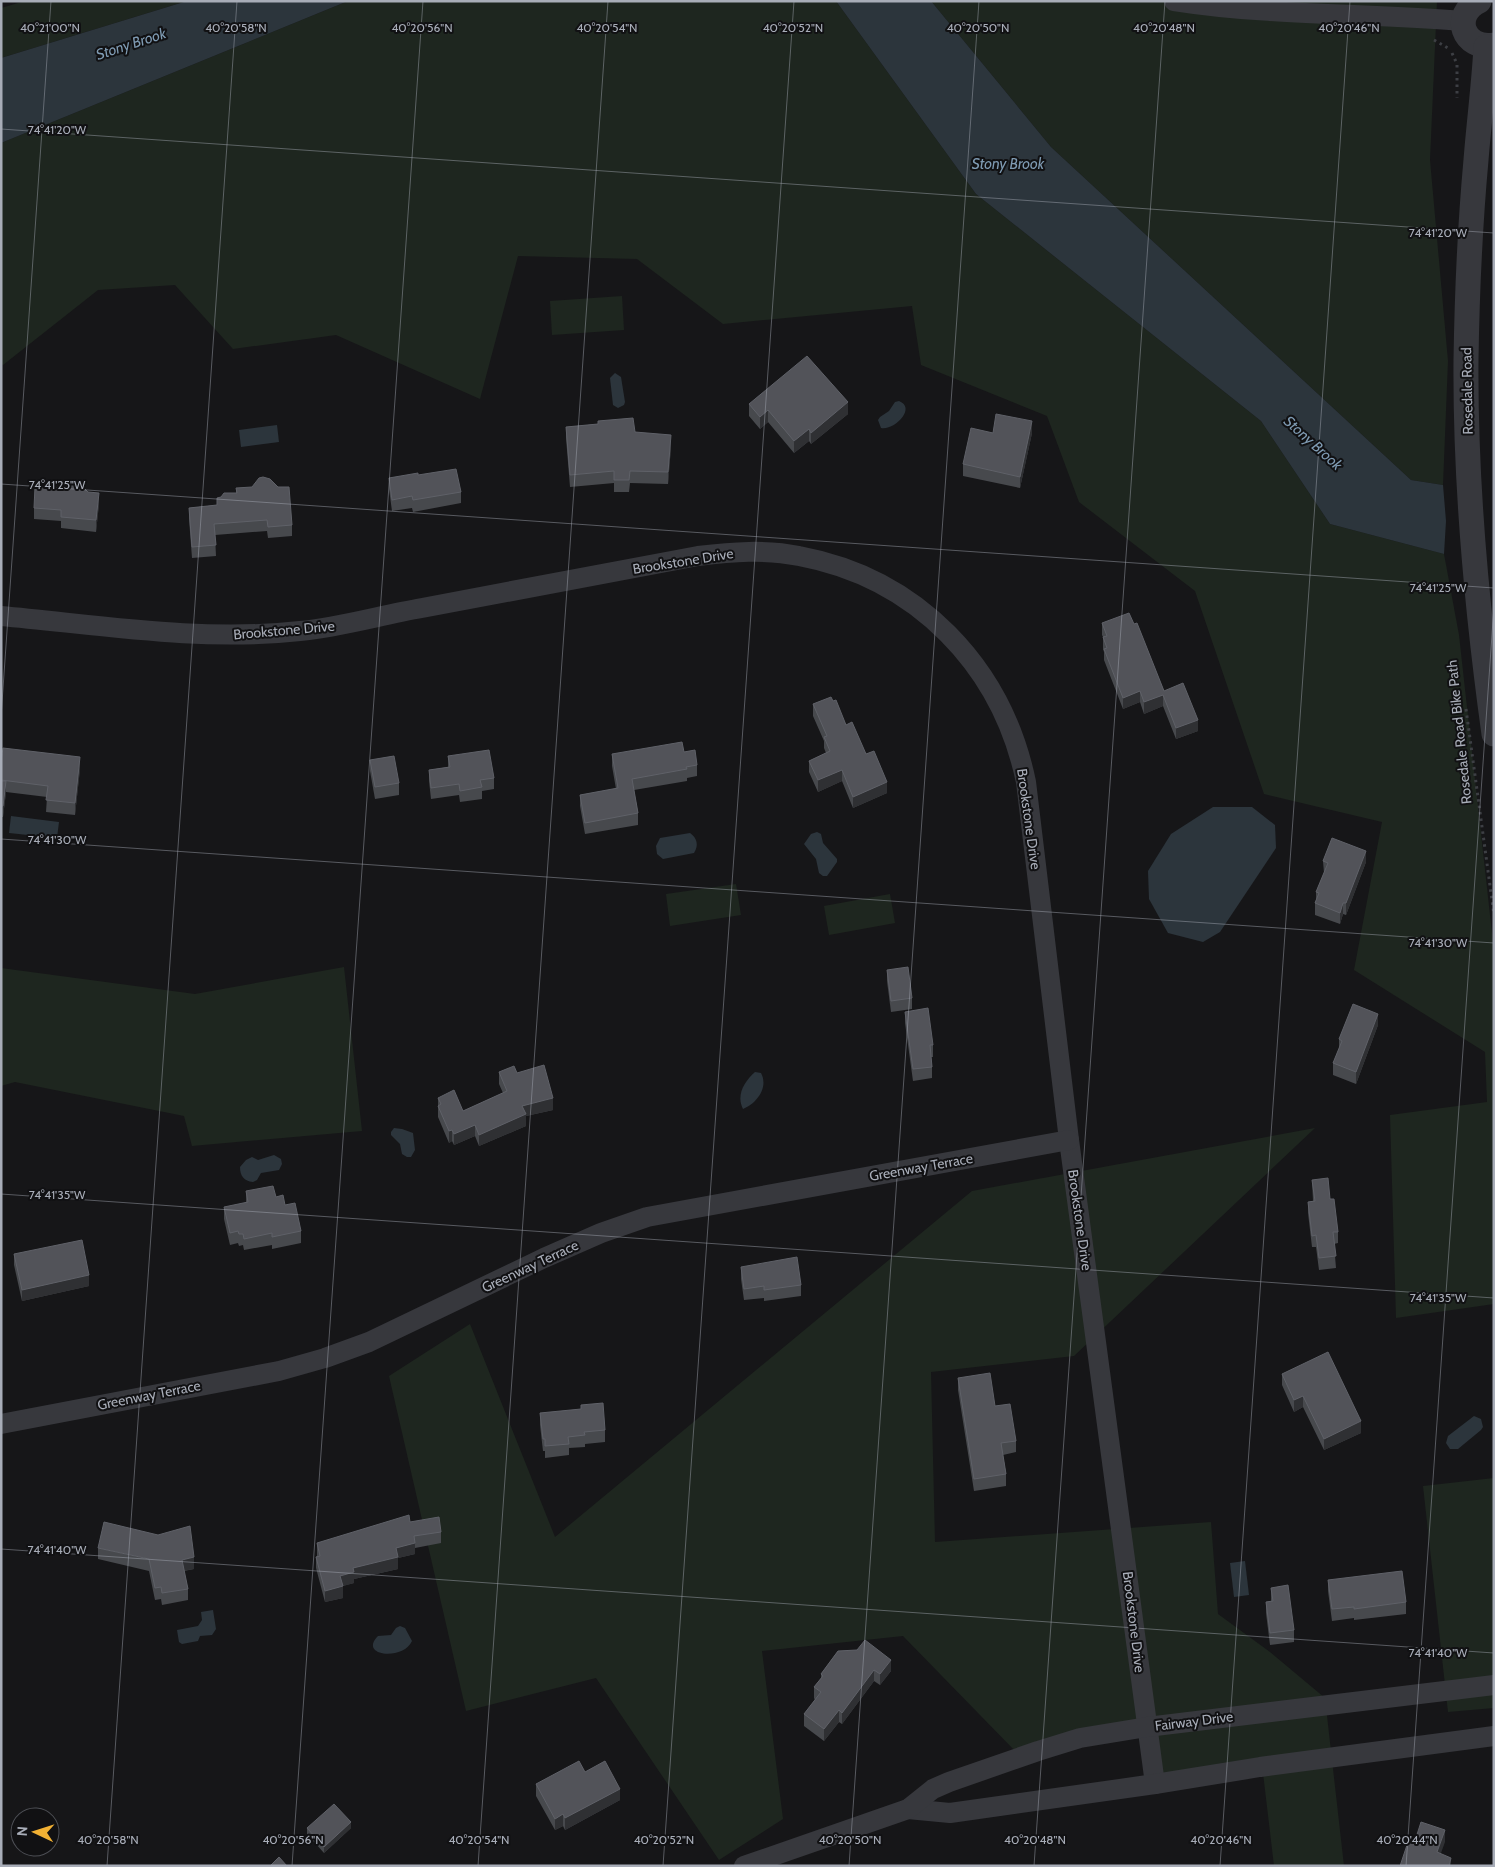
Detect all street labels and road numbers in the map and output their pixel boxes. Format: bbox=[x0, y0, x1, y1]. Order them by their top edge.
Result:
street label: Rosedale Road bbox=[1457, 347, 1477, 435]
street label: Brookstone Drive bbox=[631, 544, 735, 578]
street label: Brookstone Drive bbox=[232, 617, 336, 643]
street label: Rosedale Road Bike Path bbox=[1442, 659, 1476, 805]
street label: Brookstone Drive bbox=[1013, 767, 1045, 871]
street label: Greenway Terrace bbox=[868, 1149, 974, 1185]
street label: Brookstone Drive bbox=[1064, 1168, 1096, 1272]
street label: Greenway Terrace bbox=[479, 1236, 581, 1296]
street label: Greenway Terrace bbox=[96, 1376, 202, 1414]
street label: Brookstone Drive bbox=[1119, 1570, 1149, 1674]
street label: Fairway Drive bbox=[1154, 1707, 1234, 1735]

